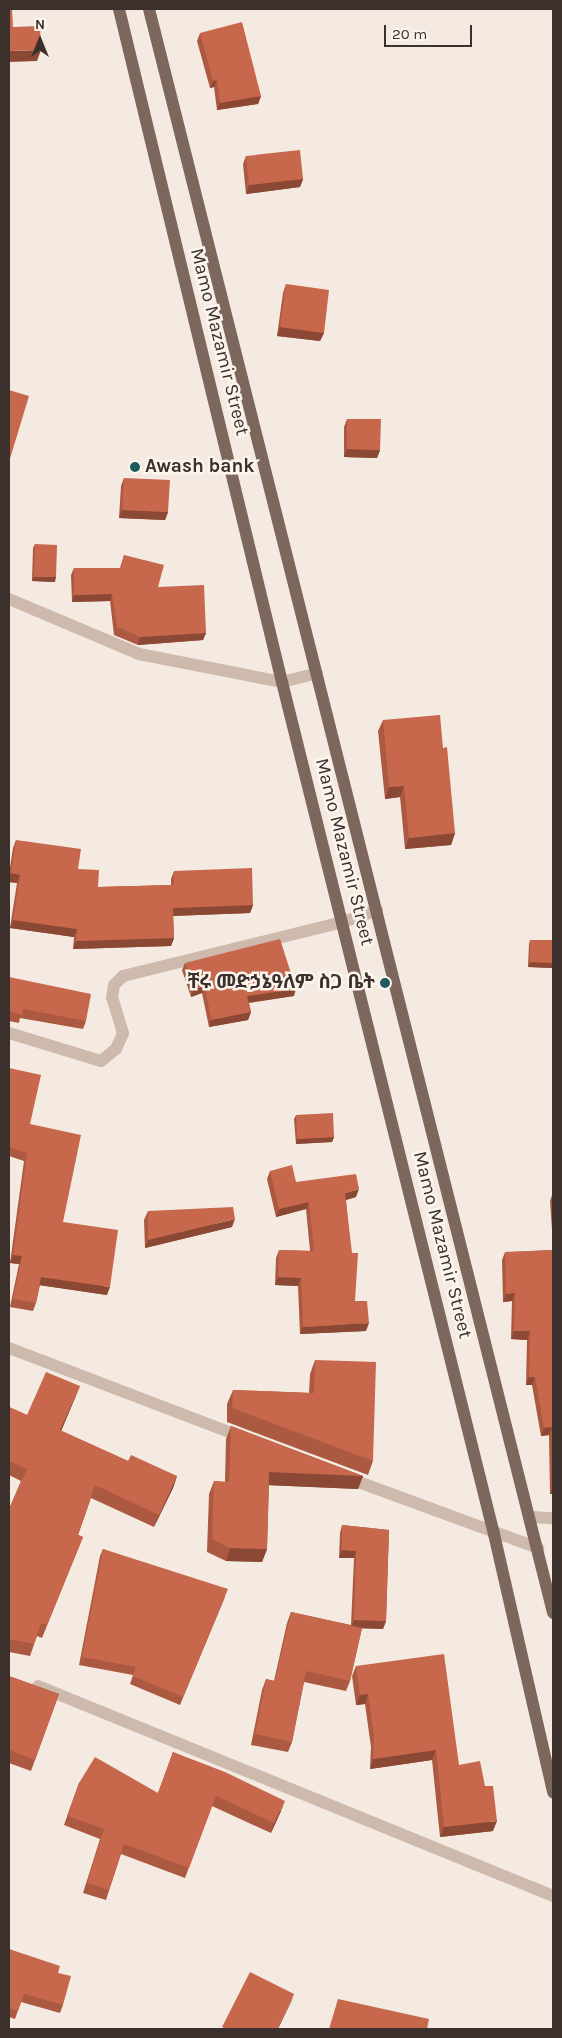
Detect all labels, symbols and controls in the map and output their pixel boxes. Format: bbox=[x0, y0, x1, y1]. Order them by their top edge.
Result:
north arrow bbox=[15, 15, 65, 65]
scale bar bbox=[387, 15, 474, 47]
text: N bbox=[35, 16, 45, 33]
text: 20 m bbox=[392, 25, 427, 43]
street label: Mamo Mazamir Street bbox=[185, 246, 253, 438]
place label: Awash bank bbox=[145, 456, 254, 478]
marker: Awash bank bbox=[129, 461, 141, 473]
street label: Mamo Mazamir Street bbox=[310, 756, 378, 948]
place label: ቸሩ መድኃኔዓለም ስጋ ቤት bbox=[187, 972, 375, 994]
marker: ቸሩ መድኃኔዓለም ስጋ ቤት bbox=[379, 977, 391, 989]
street label: Mamo Mazamir Street bbox=[408, 1149, 476, 1341]

